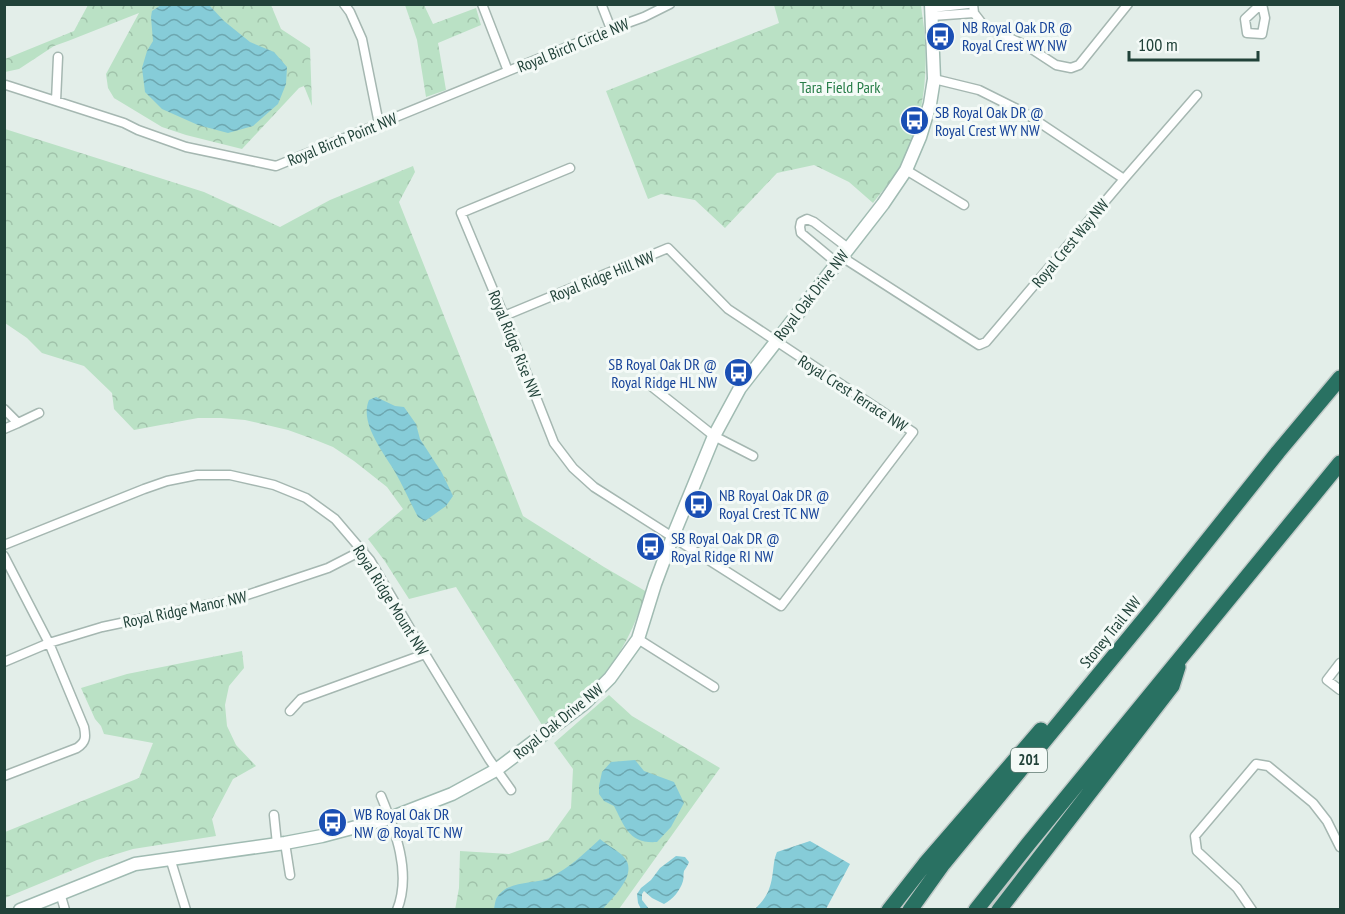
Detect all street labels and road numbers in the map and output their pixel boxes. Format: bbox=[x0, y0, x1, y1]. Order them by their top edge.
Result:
street label: Royal Birch Circle NW bbox=[514, 13, 632, 77]
street label: Royal Birch Point NW bbox=[284, 108, 400, 170]
street label: Royal Crest Way NW bbox=[1027, 195, 1113, 291]
street label: Royal Oak Drive NW bbox=[769, 245, 853, 344]
street label: Royal Ridge Hill NW bbox=[547, 246, 657, 306]
street label: Royal Ridge Rise NW bbox=[484, 287, 546, 401]
street label: Royal Crest Terrace NW bbox=[795, 350, 912, 436]
street label: Royal Ridge Mount NW bbox=[349, 541, 433, 659]
street label: Royal Ridge Manor NW bbox=[121, 586, 249, 632]
street label: Stoney Trail NW bbox=[1075, 592, 1145, 672]
street label: Royal Oak Drive NW bbox=[509, 679, 607, 763]
road number: 201 bbox=[1011, 748, 1047, 772]

